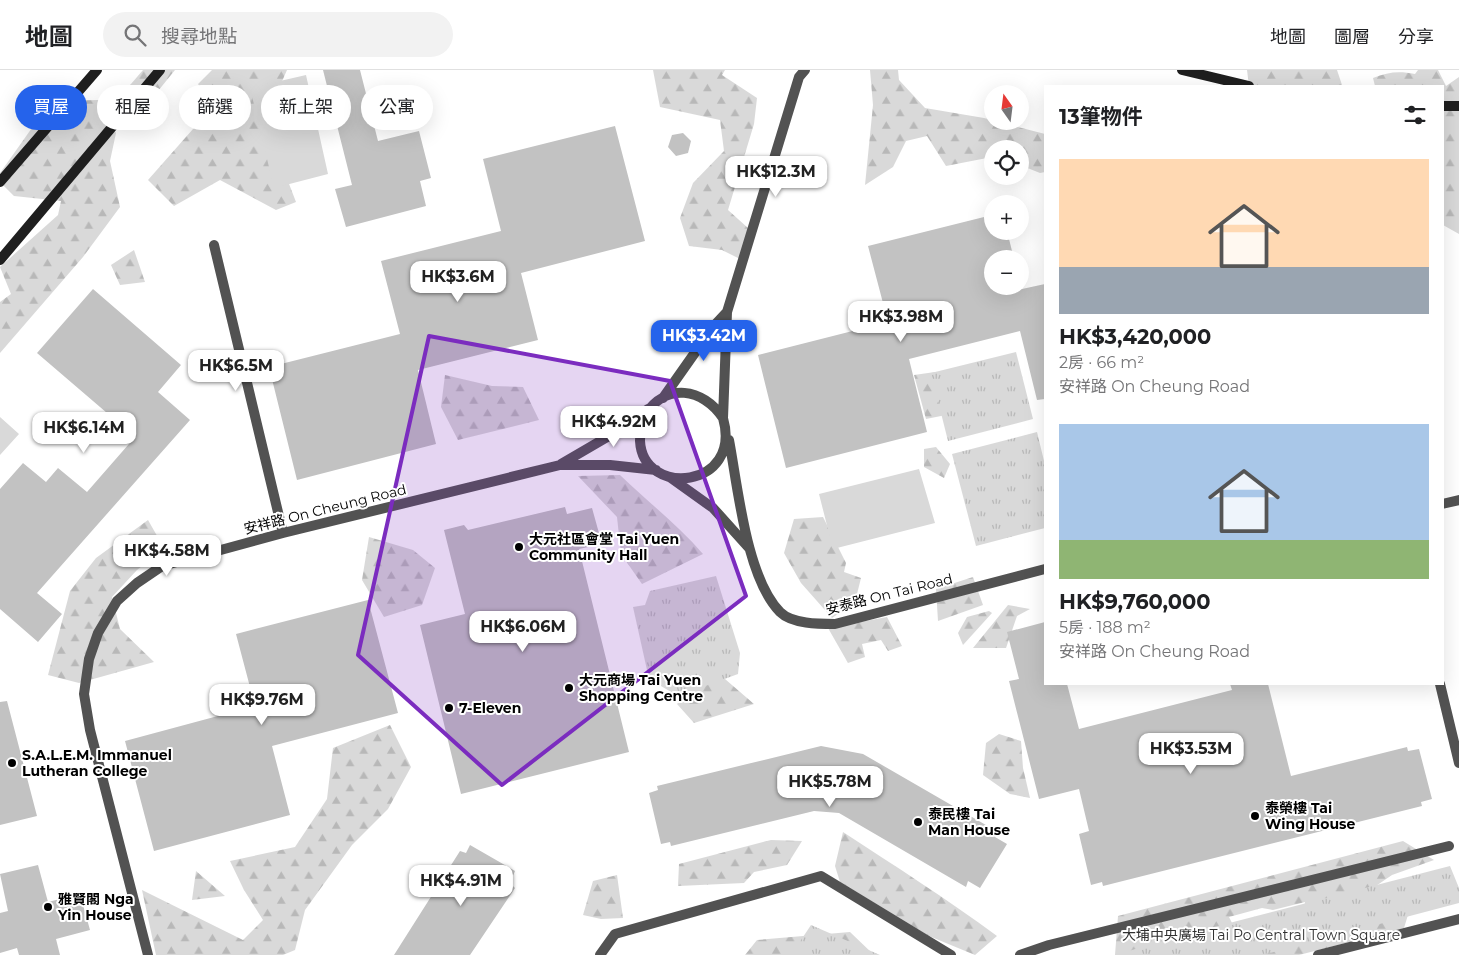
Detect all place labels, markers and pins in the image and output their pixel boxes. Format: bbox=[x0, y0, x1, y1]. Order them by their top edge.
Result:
pin: HK$12.3M bbox=[724, 156, 828, 198]
pin: HK$3.6M bbox=[412, 260, 504, 303]
pin: HK$3.98M bbox=[849, 300, 953, 343]
pin: HK$3.42M bbox=[652, 320, 756, 362]
pin: HK$6.5M bbox=[190, 350, 282, 392]
pin: HK$4.92M bbox=[562, 406, 666, 448]
pin: HK$6.14M bbox=[32, 412, 136, 454]
place label: 大元社區會堂 Tai Yuen Community Hall bbox=[529, 530, 679, 564]
pin: HK$4.58M bbox=[115, 534, 219, 577]
marker: 大元社區會堂 Tai Yuen Community Hall bbox=[513, 541, 525, 553]
pin: HK$6.06M bbox=[471, 610, 575, 653]
place label: 大元商場 Tai Yuen Shopping Centre bbox=[579, 671, 703, 705]
marker: 大元商場 Tai Yuen Shopping Centre bbox=[563, 682, 575, 694]
pin: HK$9.76M bbox=[210, 684, 314, 726]
place label: 7-Eleven bbox=[459, 699, 521, 717]
marker: 7-Eleven bbox=[443, 702, 455, 714]
pin: HK$3.53M bbox=[1139, 732, 1243, 775]
place label: S.A.L.E.M. Immanuel Lutheran College bbox=[22, 746, 172, 780]
marker: S.A.L.E.M. Immanuel Lutheran College bbox=[6, 757, 18, 769]
pin: HK$5.78M bbox=[778, 766, 882, 808]
place label: 泰榮樓 Tai Wing House bbox=[1265, 799, 1355, 833]
place label: 泰民樓 Tai Man House bbox=[928, 805, 1010, 839]
marker: 泰榮樓 Tai Wing House bbox=[1249, 810, 1261, 822]
marker: 泰民樓 Tai Man House bbox=[912, 816, 924, 828]
pin: HK$4.91M bbox=[409, 864, 513, 907]
place label: 雅賢閣 Nga Yin House bbox=[57, 890, 134, 924]
marker: 雅賢閣 Nga Yin House bbox=[42, 901, 54, 913]

